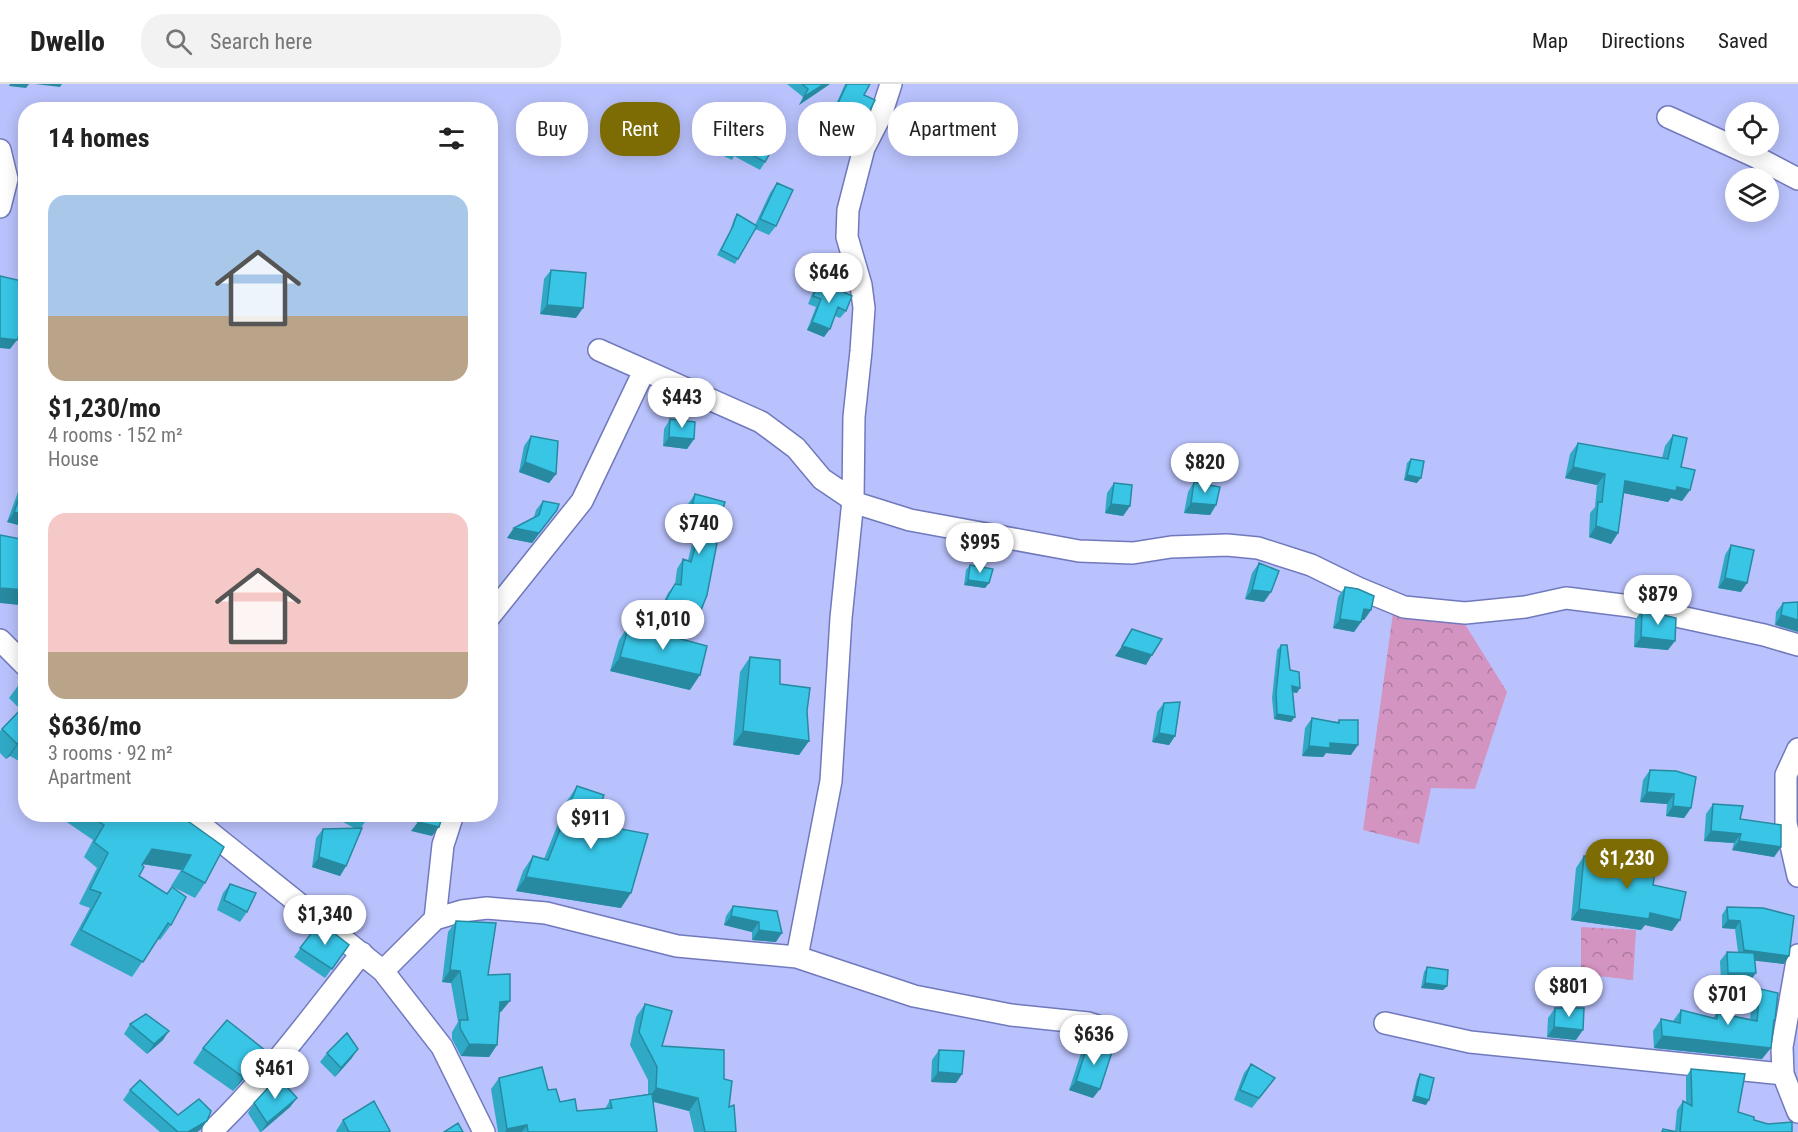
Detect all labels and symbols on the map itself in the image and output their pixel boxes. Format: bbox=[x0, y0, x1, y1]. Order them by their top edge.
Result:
pin: $646 bbox=[793, 253, 865, 304]
pin: $443 bbox=[646, 378, 718, 429]
pin: $820 bbox=[1169, 443, 1241, 494]
pin: $740 bbox=[663, 504, 735, 555]
pin: $995 bbox=[944, 523, 1016, 574]
pin: $879 bbox=[1622, 575, 1694, 626]
pin: $1,010 bbox=[614, 600, 712, 651]
pin: $911 bbox=[555, 799, 627, 850]
pin: $1,230 bbox=[1578, 839, 1676, 890]
pin: $1,340 bbox=[276, 895, 374, 946]
pin: $801 bbox=[1533, 967, 1605, 1018]
pin: $701 bbox=[1692, 975, 1764, 1026]
pin: $636 bbox=[1058, 1015, 1130, 1066]
pin: $461 bbox=[239, 1049, 311, 1100]

